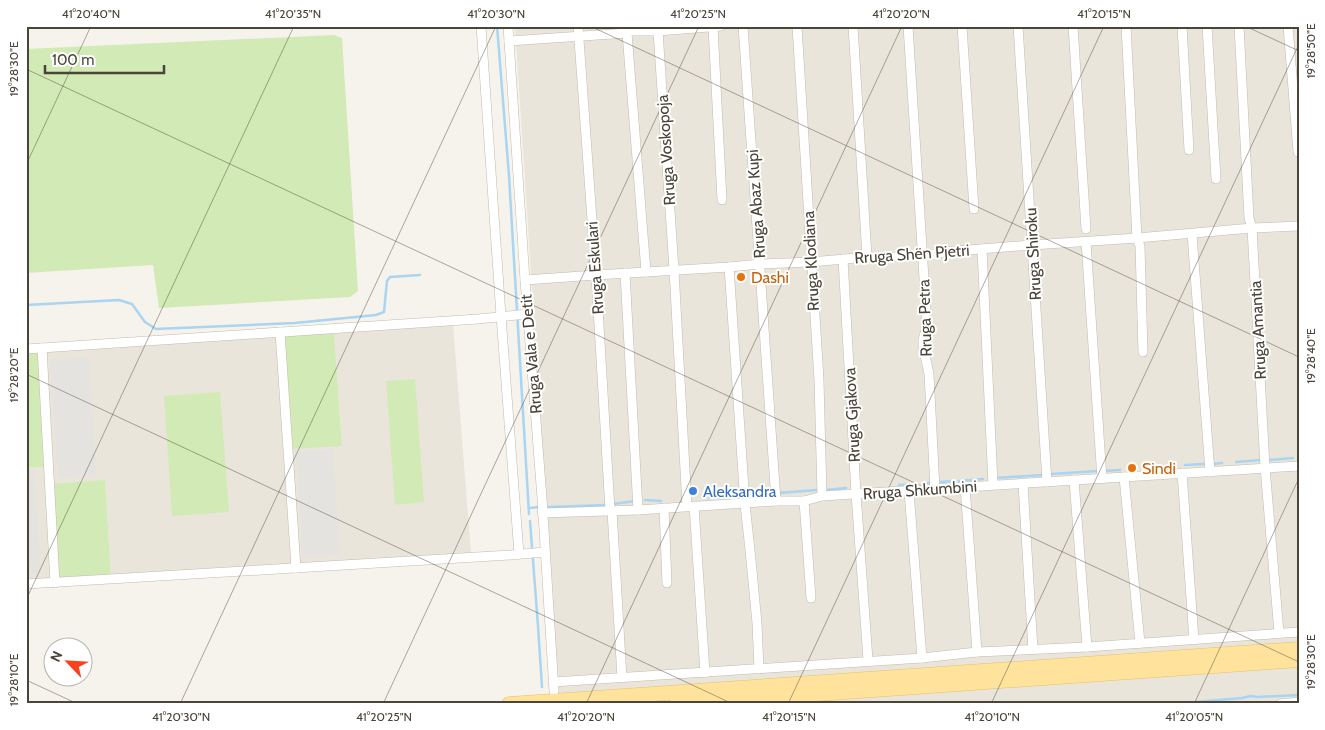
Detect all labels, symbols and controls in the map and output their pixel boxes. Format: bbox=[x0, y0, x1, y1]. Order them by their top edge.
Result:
text: 41°20'40"N bbox=[62, 6, 120, 21]
text: 41°20'35"N bbox=[265, 6, 321, 21]
text: 41°20'30"N bbox=[467, 6, 525, 21]
text: 41°20'25"N bbox=[670, 6, 726, 21]
text: 41°20'20"N bbox=[872, 6, 930, 21]
text: 41°20'15"N bbox=[1077, 6, 1131, 21]
text: 19°28'50"E bbox=[1303, 23, 1318, 79]
text: 19°28'30"E bbox=[6, 41, 21, 97]
scale bar bbox=[45, 42, 164, 74]
text: 100 m bbox=[52, 51, 94, 69]
street label: Rruga Voskopoja bbox=[653, 94, 679, 206]
street label: Rruga Abaz Kupi bbox=[743, 149, 769, 259]
street label: Rruga Shiroku bbox=[1021, 207, 1045, 301]
street label: Rruga Klodiana bbox=[799, 210, 823, 312]
street label: Rruga Eskulari bbox=[582, 221, 608, 315]
street label: Rruga Shën Pjetri bbox=[854, 241, 970, 267]
place label: Dashi bbox=[751, 268, 789, 287]
marker: Dashi bbox=[735, 271, 747, 283]
street label: Rruga Petra bbox=[914, 279, 936, 357]
street label: Rruga Amantia bbox=[1246, 280, 1270, 380]
street label: Rruga Vala e Detit bbox=[516, 293, 546, 414]
text: 19°28'40"E bbox=[1303, 328, 1318, 384]
text: 19°28'20"E bbox=[6, 347, 21, 403]
street label: Rruga Gjakova bbox=[840, 367, 864, 463]
place label: Sindi bbox=[1142, 459, 1176, 478]
marker: Sindi bbox=[1126, 462, 1138, 474]
street label: Rruga Shkumbini bbox=[862, 477, 978, 503]
place label: Aleksandra bbox=[703, 482, 777, 501]
marker: Aleksandra bbox=[687, 485, 699, 497]
text: 19°28'30"E bbox=[1303, 634, 1318, 690]
north arrow bbox=[42, 638, 92, 688]
text: N bbox=[46, 648, 66, 665]
text: 19°28'10"E bbox=[6, 653, 21, 706]
text: 41°20'30"N bbox=[152, 709, 210, 724]
text: 41°20'25"N bbox=[356, 709, 412, 724]
text: 41°20'20"N bbox=[557, 709, 615, 724]
text: 41°20'15"N bbox=[762, 709, 816, 724]
text: 41°20'10"N bbox=[964, 709, 1020, 724]
text: 41°20'05"N bbox=[1165, 709, 1223, 724]

